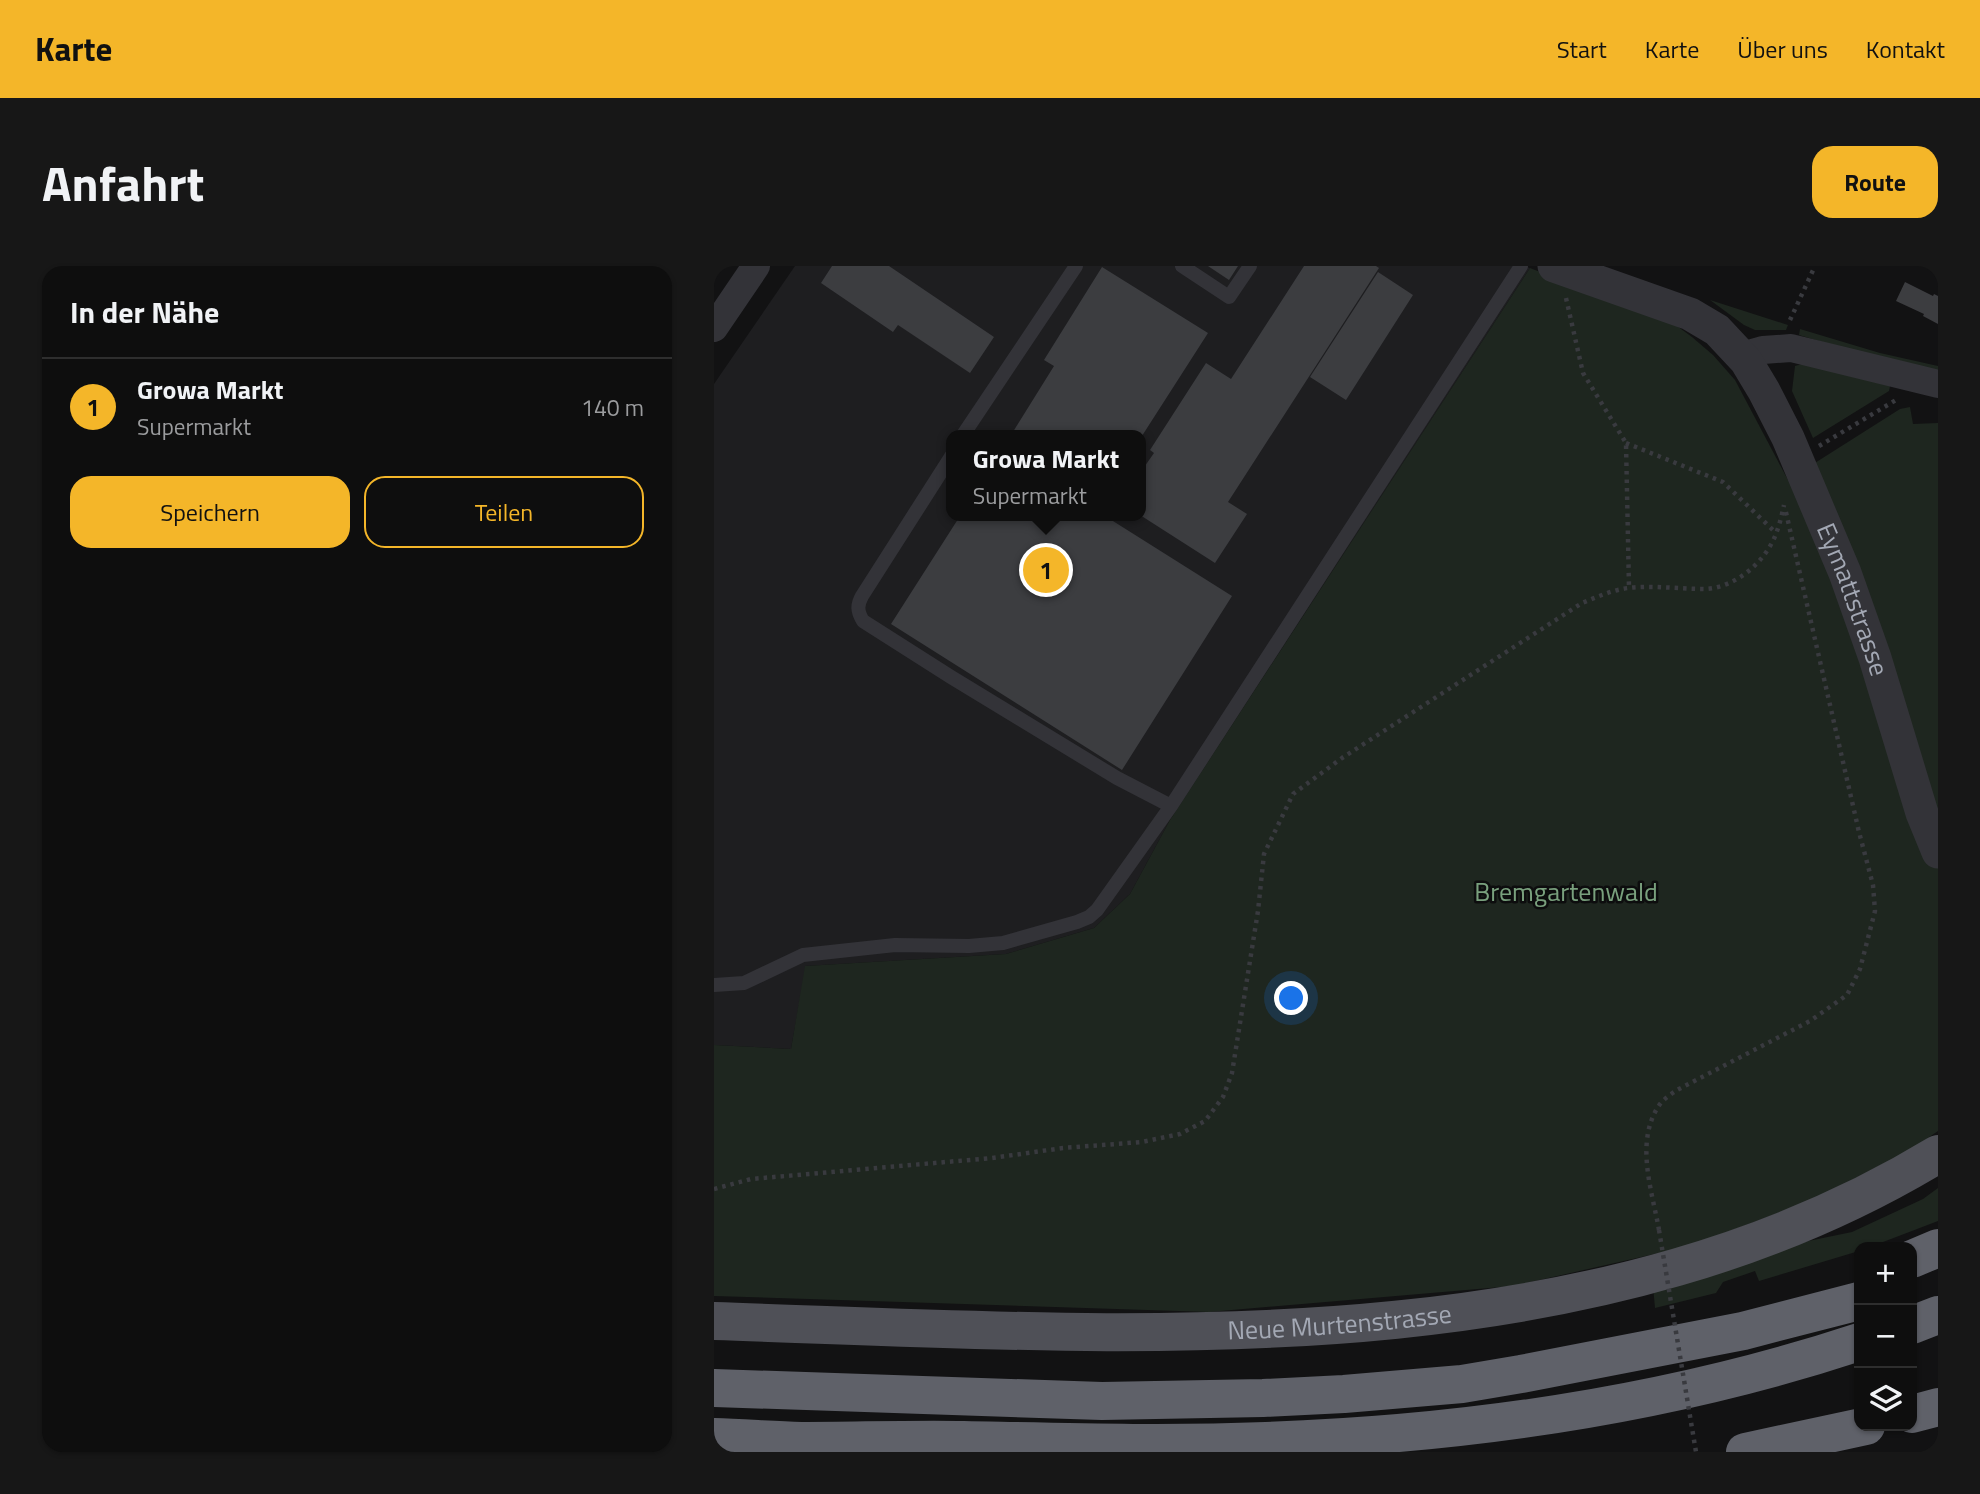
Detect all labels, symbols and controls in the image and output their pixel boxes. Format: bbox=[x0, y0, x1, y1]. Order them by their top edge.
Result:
text: Karte bbox=[35, 24, 112, 74]
text: Start bbox=[1557, 31, 1607, 67]
text: Karte bbox=[1645, 31, 1699, 67]
text: Über uns bbox=[1737, 31, 1828, 67]
text: Kontakt bbox=[1866, 31, 1945, 67]
text: Anfahrt bbox=[42, 145, 204, 220]
button: Route bbox=[1812, 146, 1938, 218]
text: In der Nähe bbox=[70, 289, 219, 335]
text: Growa Markt bbox=[137, 370, 284, 409]
text: 1 bbox=[87, 390, 99, 425]
text: 140 m bbox=[581, 390, 644, 425]
text: Supermarkt bbox=[137, 409, 251, 444]
popup bbox=[946, 430, 1146, 521]
text: Growa Markt bbox=[973, 439, 1119, 478]
button: Speichern bbox=[70, 476, 350, 548]
button: Teilen bbox=[364, 476, 644, 548]
text: Supermarkt bbox=[973, 478, 1087, 513]
street label: Eymattstrasse bbox=[1807, 517, 1899, 680]
pin: 1 bbox=[1023, 544, 1069, 596]
park label: Bremgartenwald bbox=[1474, 872, 1658, 911]
your location bbox=[1274, 981, 1308, 1015]
map controls bbox=[1854, 1242, 1917, 1431]
button: + bbox=[1854, 1242, 1917, 1305]
street label: Neue Murtenstrasse bbox=[1227, 1293, 1454, 1350]
button: − bbox=[1854, 1305, 1917, 1368]
button: layers bbox=[1854, 1368, 1917, 1431]

